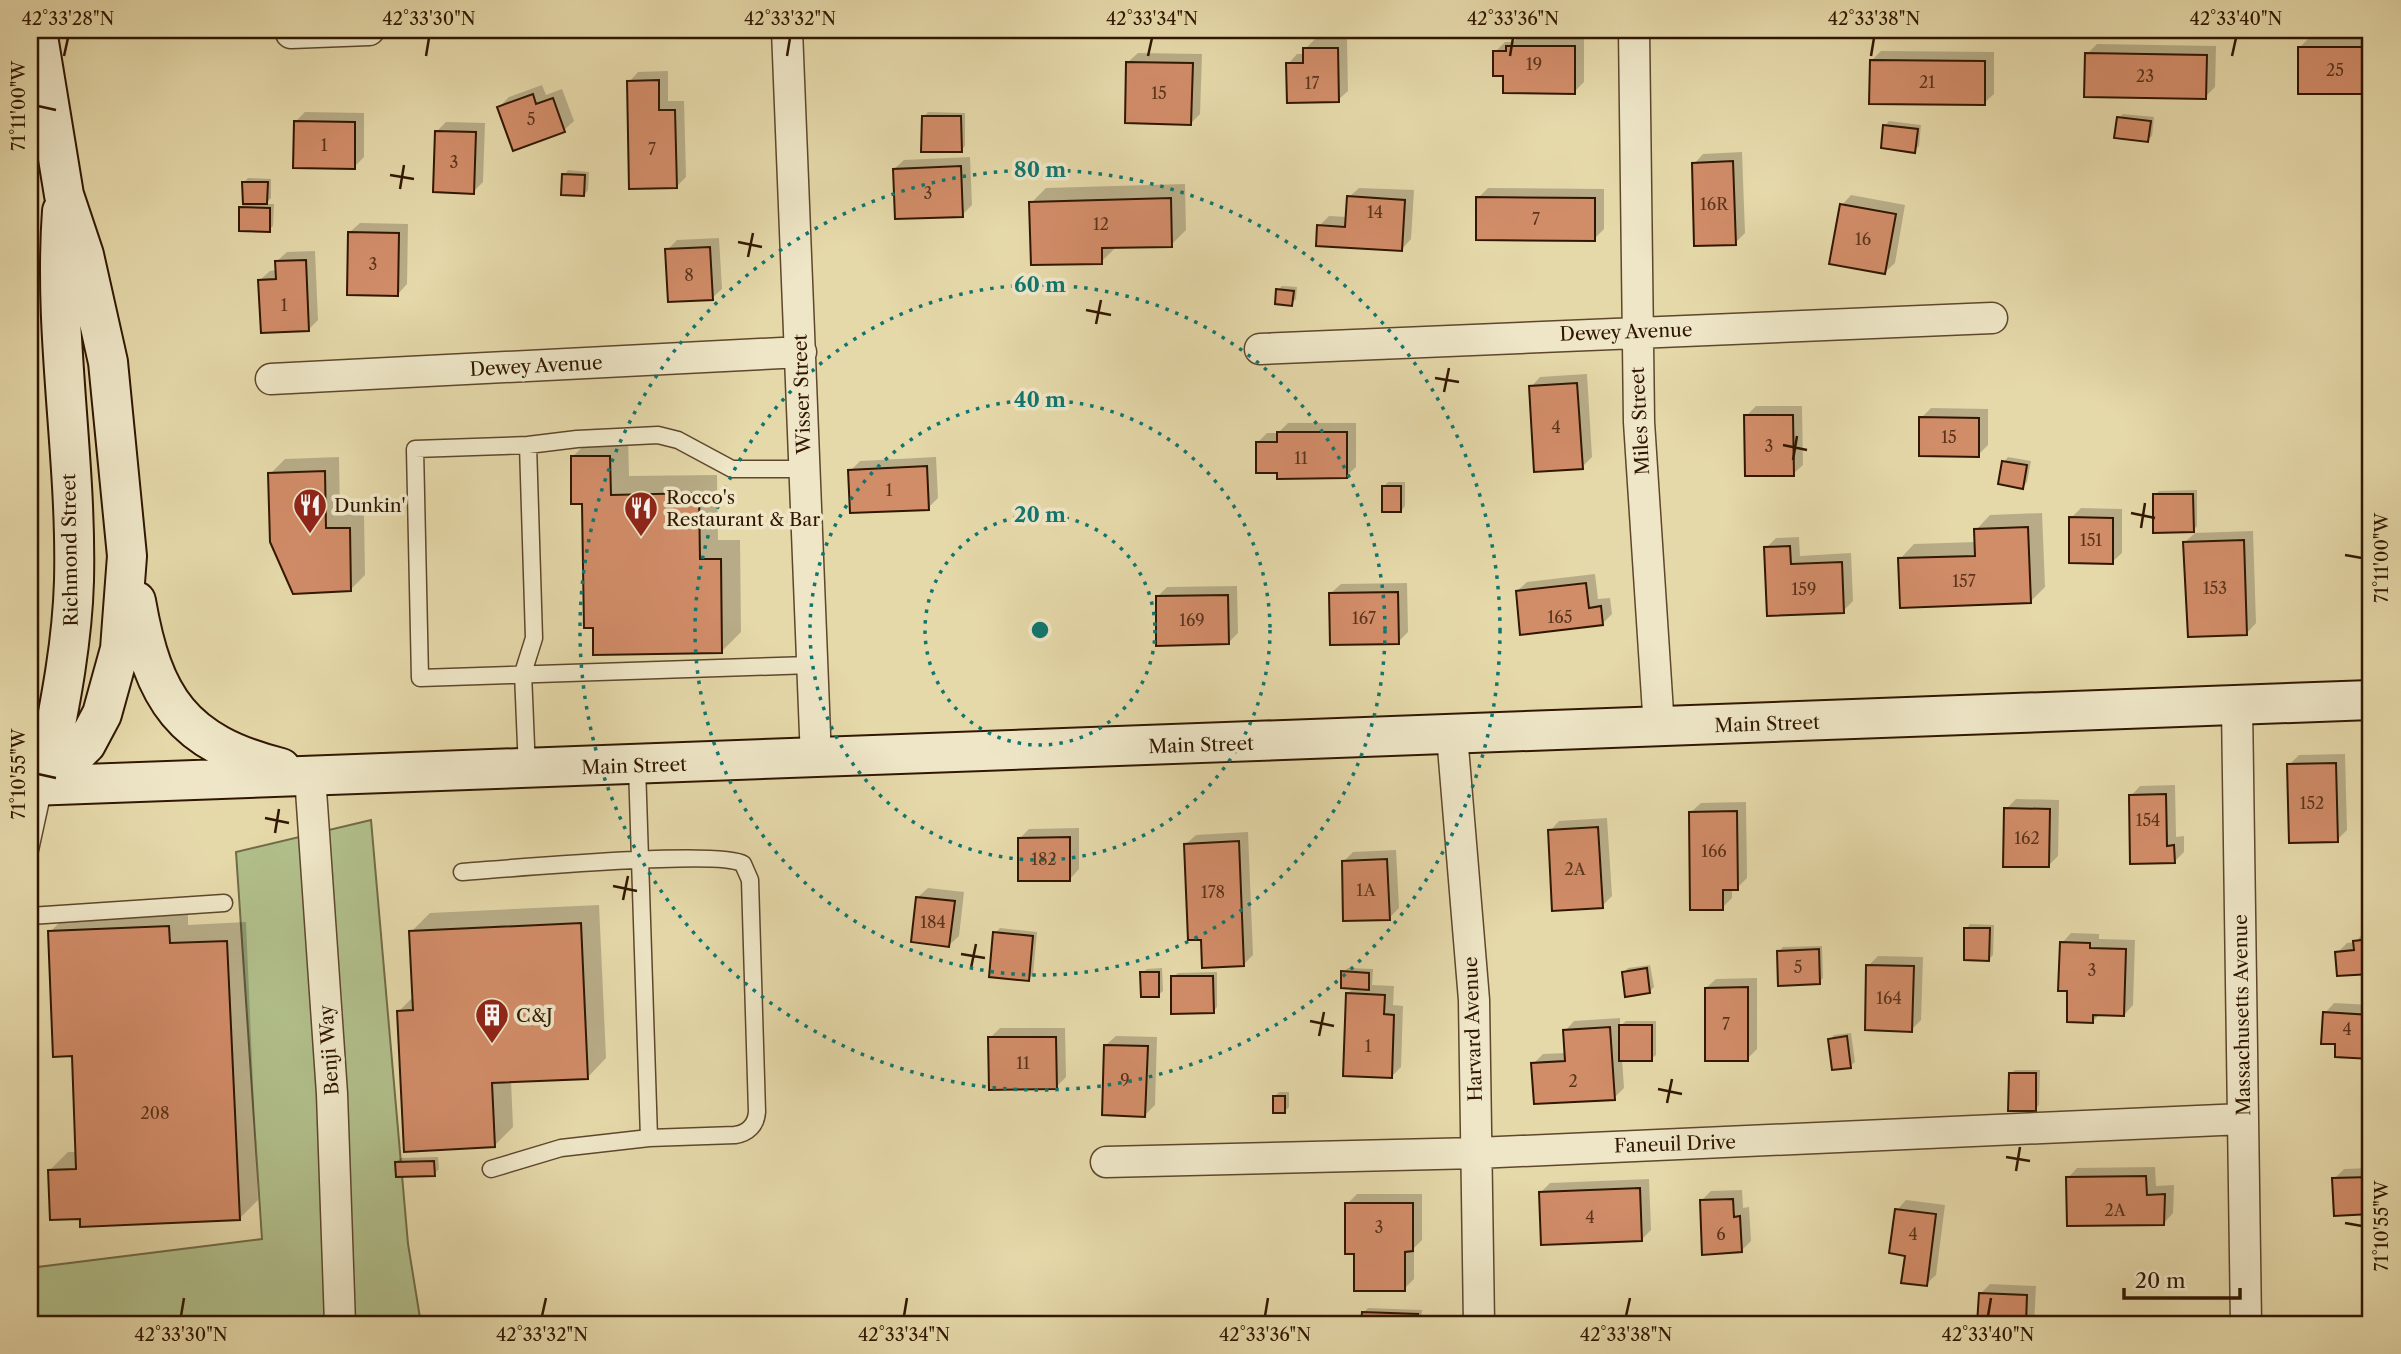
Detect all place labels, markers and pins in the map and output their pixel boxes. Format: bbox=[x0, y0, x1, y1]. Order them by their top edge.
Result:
restaurant icon: Dunkin' bbox=[291, 486, 329, 535]
place label: Rocco's Restaurant & Bar bbox=[666, 486, 820, 531]
restaurant icon: Rocco's Restaurant & Bar bbox=[622, 489, 660, 538]
place label: Dunkin' bbox=[334, 494, 406, 517]
centre of rings bbox=[1028, 618, 1052, 642]
building icon: C&J bbox=[473, 996, 511, 1045]
place label: C&J bbox=[516, 1004, 553, 1027]

